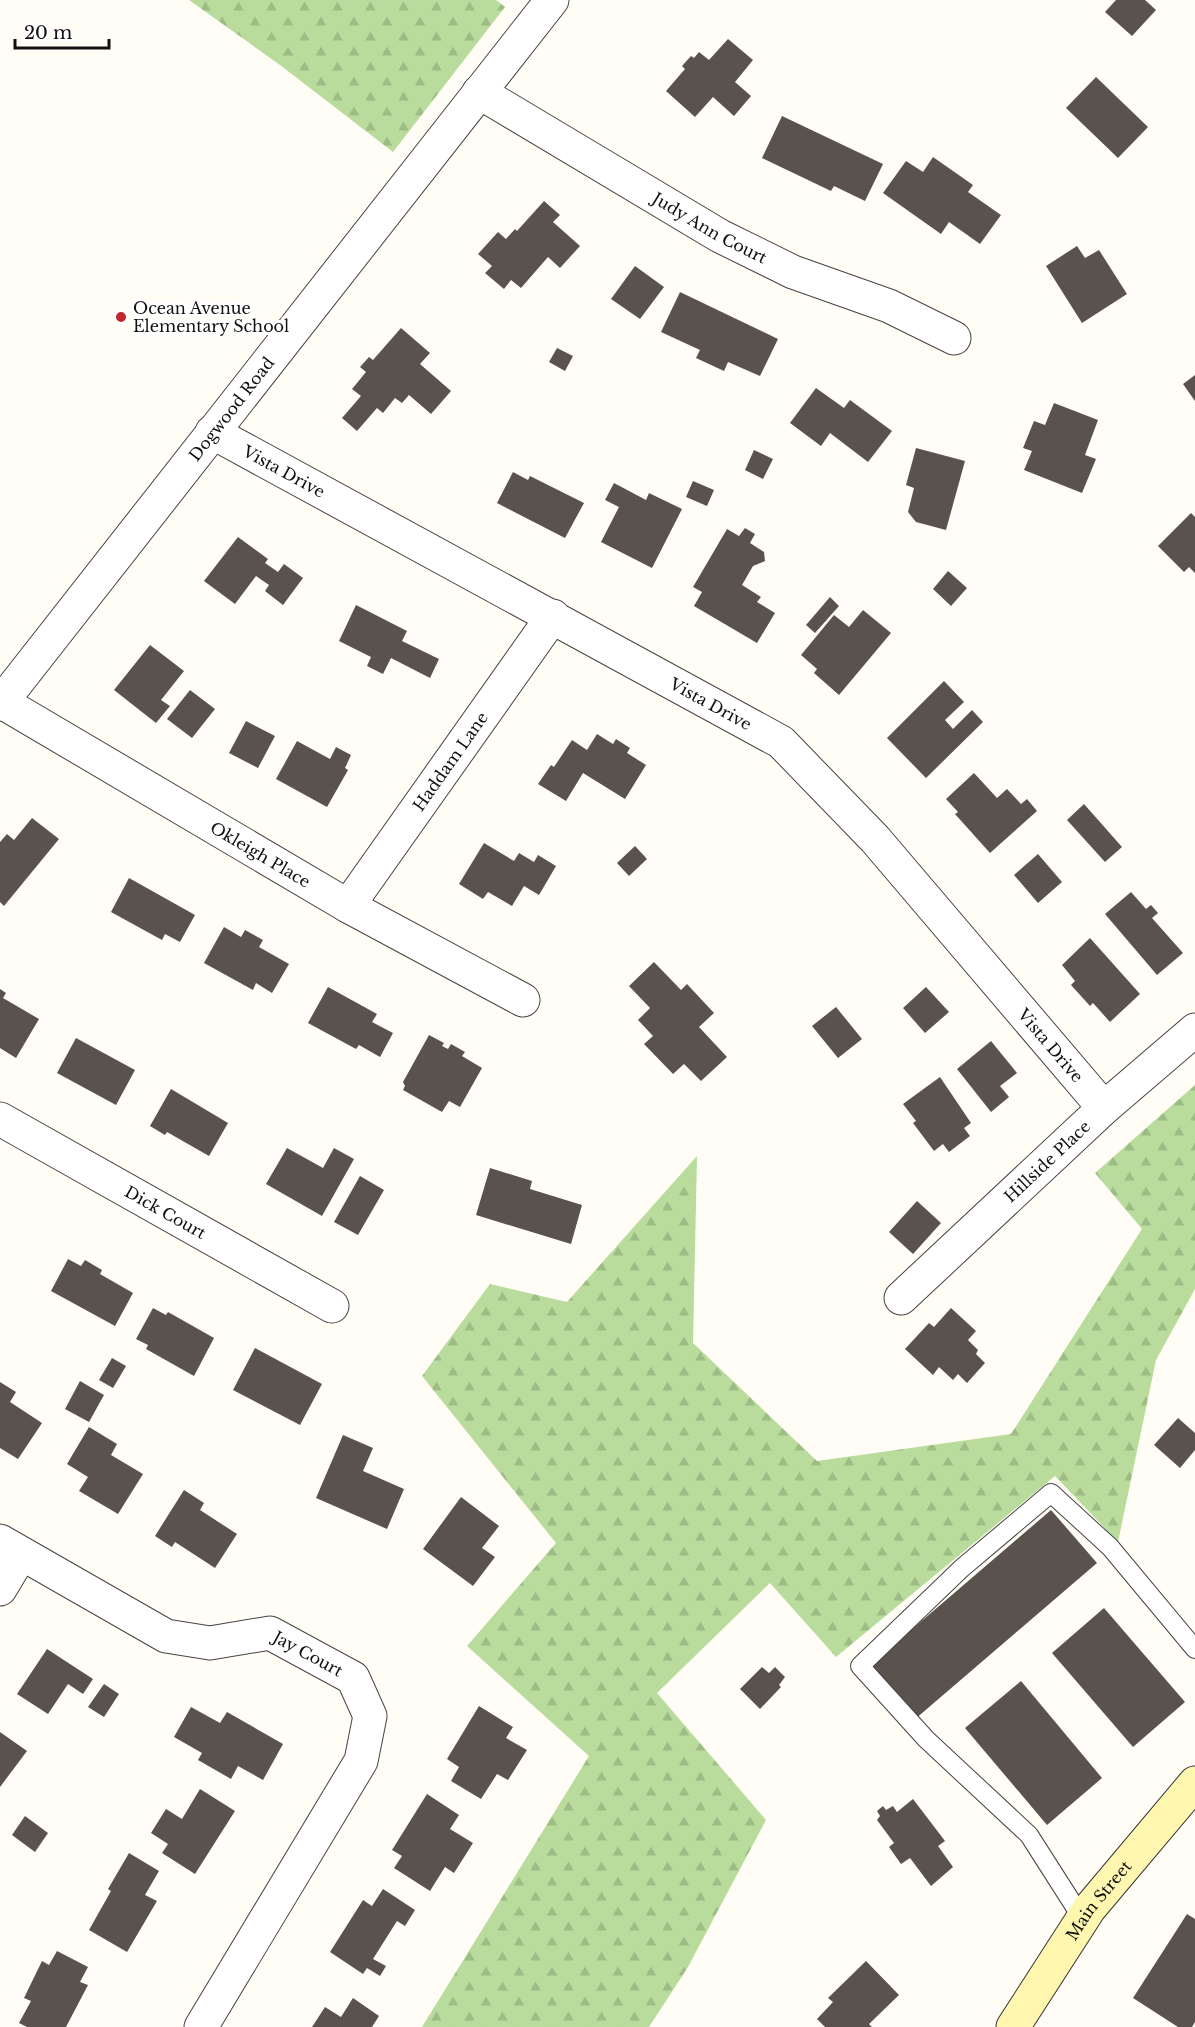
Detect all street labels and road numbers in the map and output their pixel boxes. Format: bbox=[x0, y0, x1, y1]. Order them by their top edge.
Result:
street label: Judy Ann Court bbox=[647, 187, 770, 268]
street label: Dogwood Road bbox=[184, 353, 278, 465]
street label: Vista Drive bbox=[239, 440, 328, 502]
street label: Vista Drive bbox=[665, 673, 755, 734]
street label: Haddam Lane bbox=[408, 708, 492, 815]
street label: Okleigh Place bbox=[207, 817, 314, 892]
street label: Vista Drive bbox=[1013, 1004, 1088, 1086]
street label: Hillside Place bbox=[1000, 1116, 1094, 1206]
street label: Dick Court bbox=[121, 1181, 210, 1243]
street label: Jay Court bbox=[268, 1626, 346, 1681]
street label: Main Street bbox=[1062, 1856, 1136, 1944]

